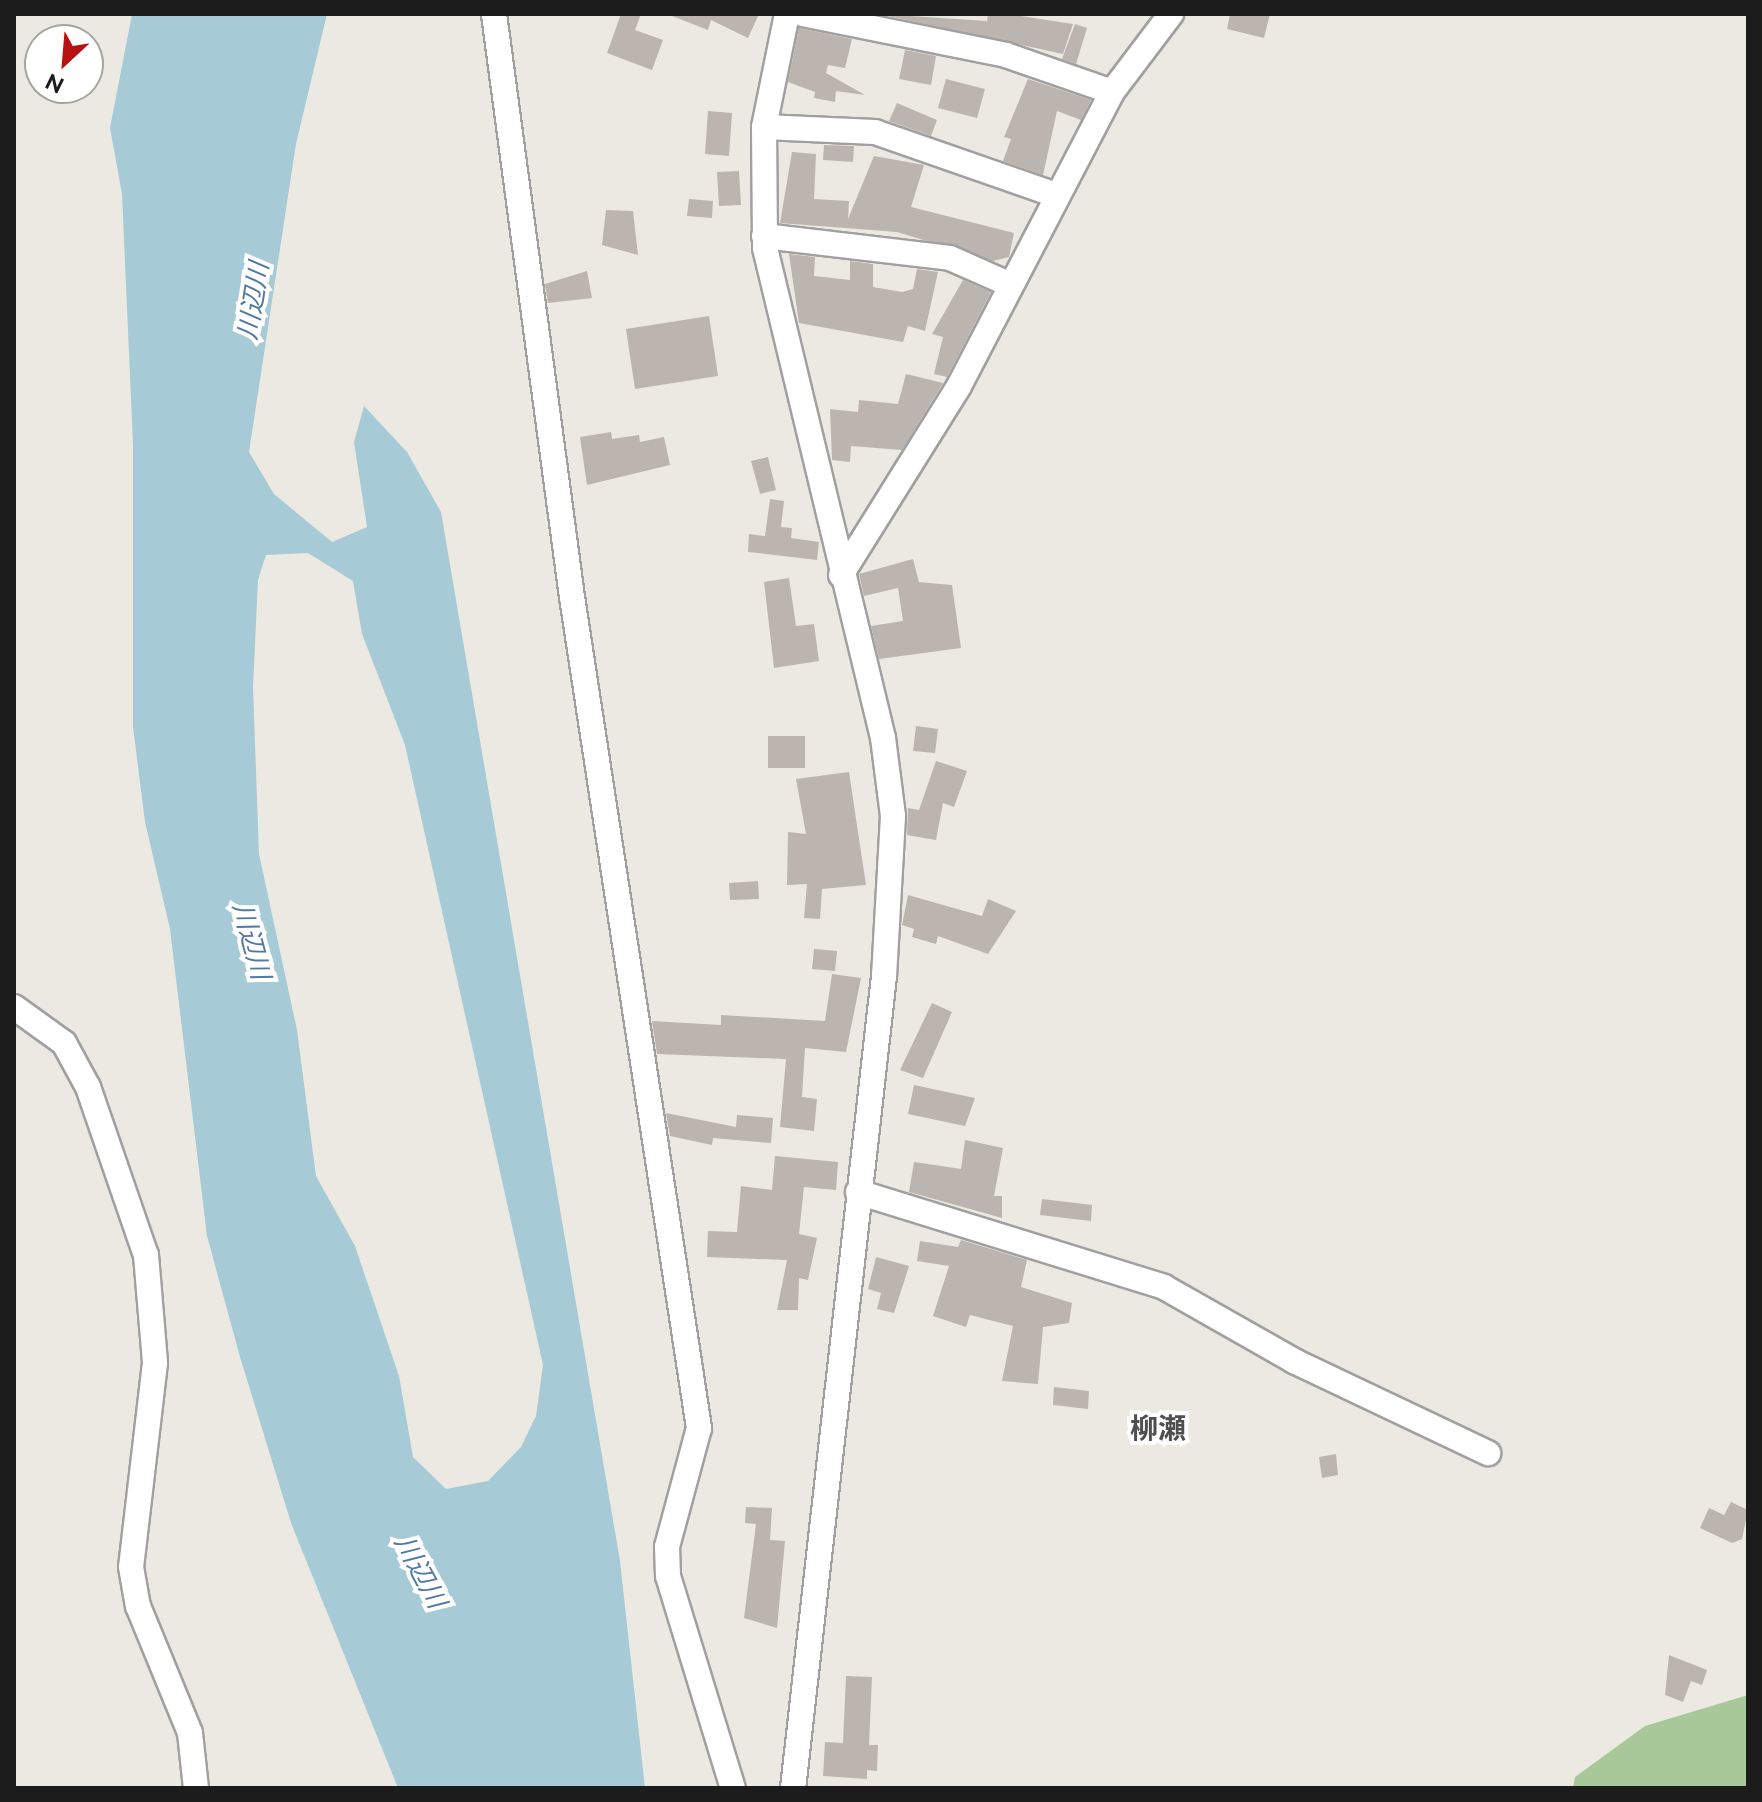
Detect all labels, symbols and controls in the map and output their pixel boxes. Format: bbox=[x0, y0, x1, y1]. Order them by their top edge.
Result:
north arrow bbox=[24, 24, 104, 104]
text: N bbox=[41, 68, 68, 99]
water label: 川辺川 bbox=[232, 260, 276, 342]
water label: 川辺川 bbox=[226, 899, 276, 983]
district label: 柳瀬 bbox=[1130, 1412, 1186, 1446]
water label: 川辺川 bbox=[388, 1530, 452, 1614]

